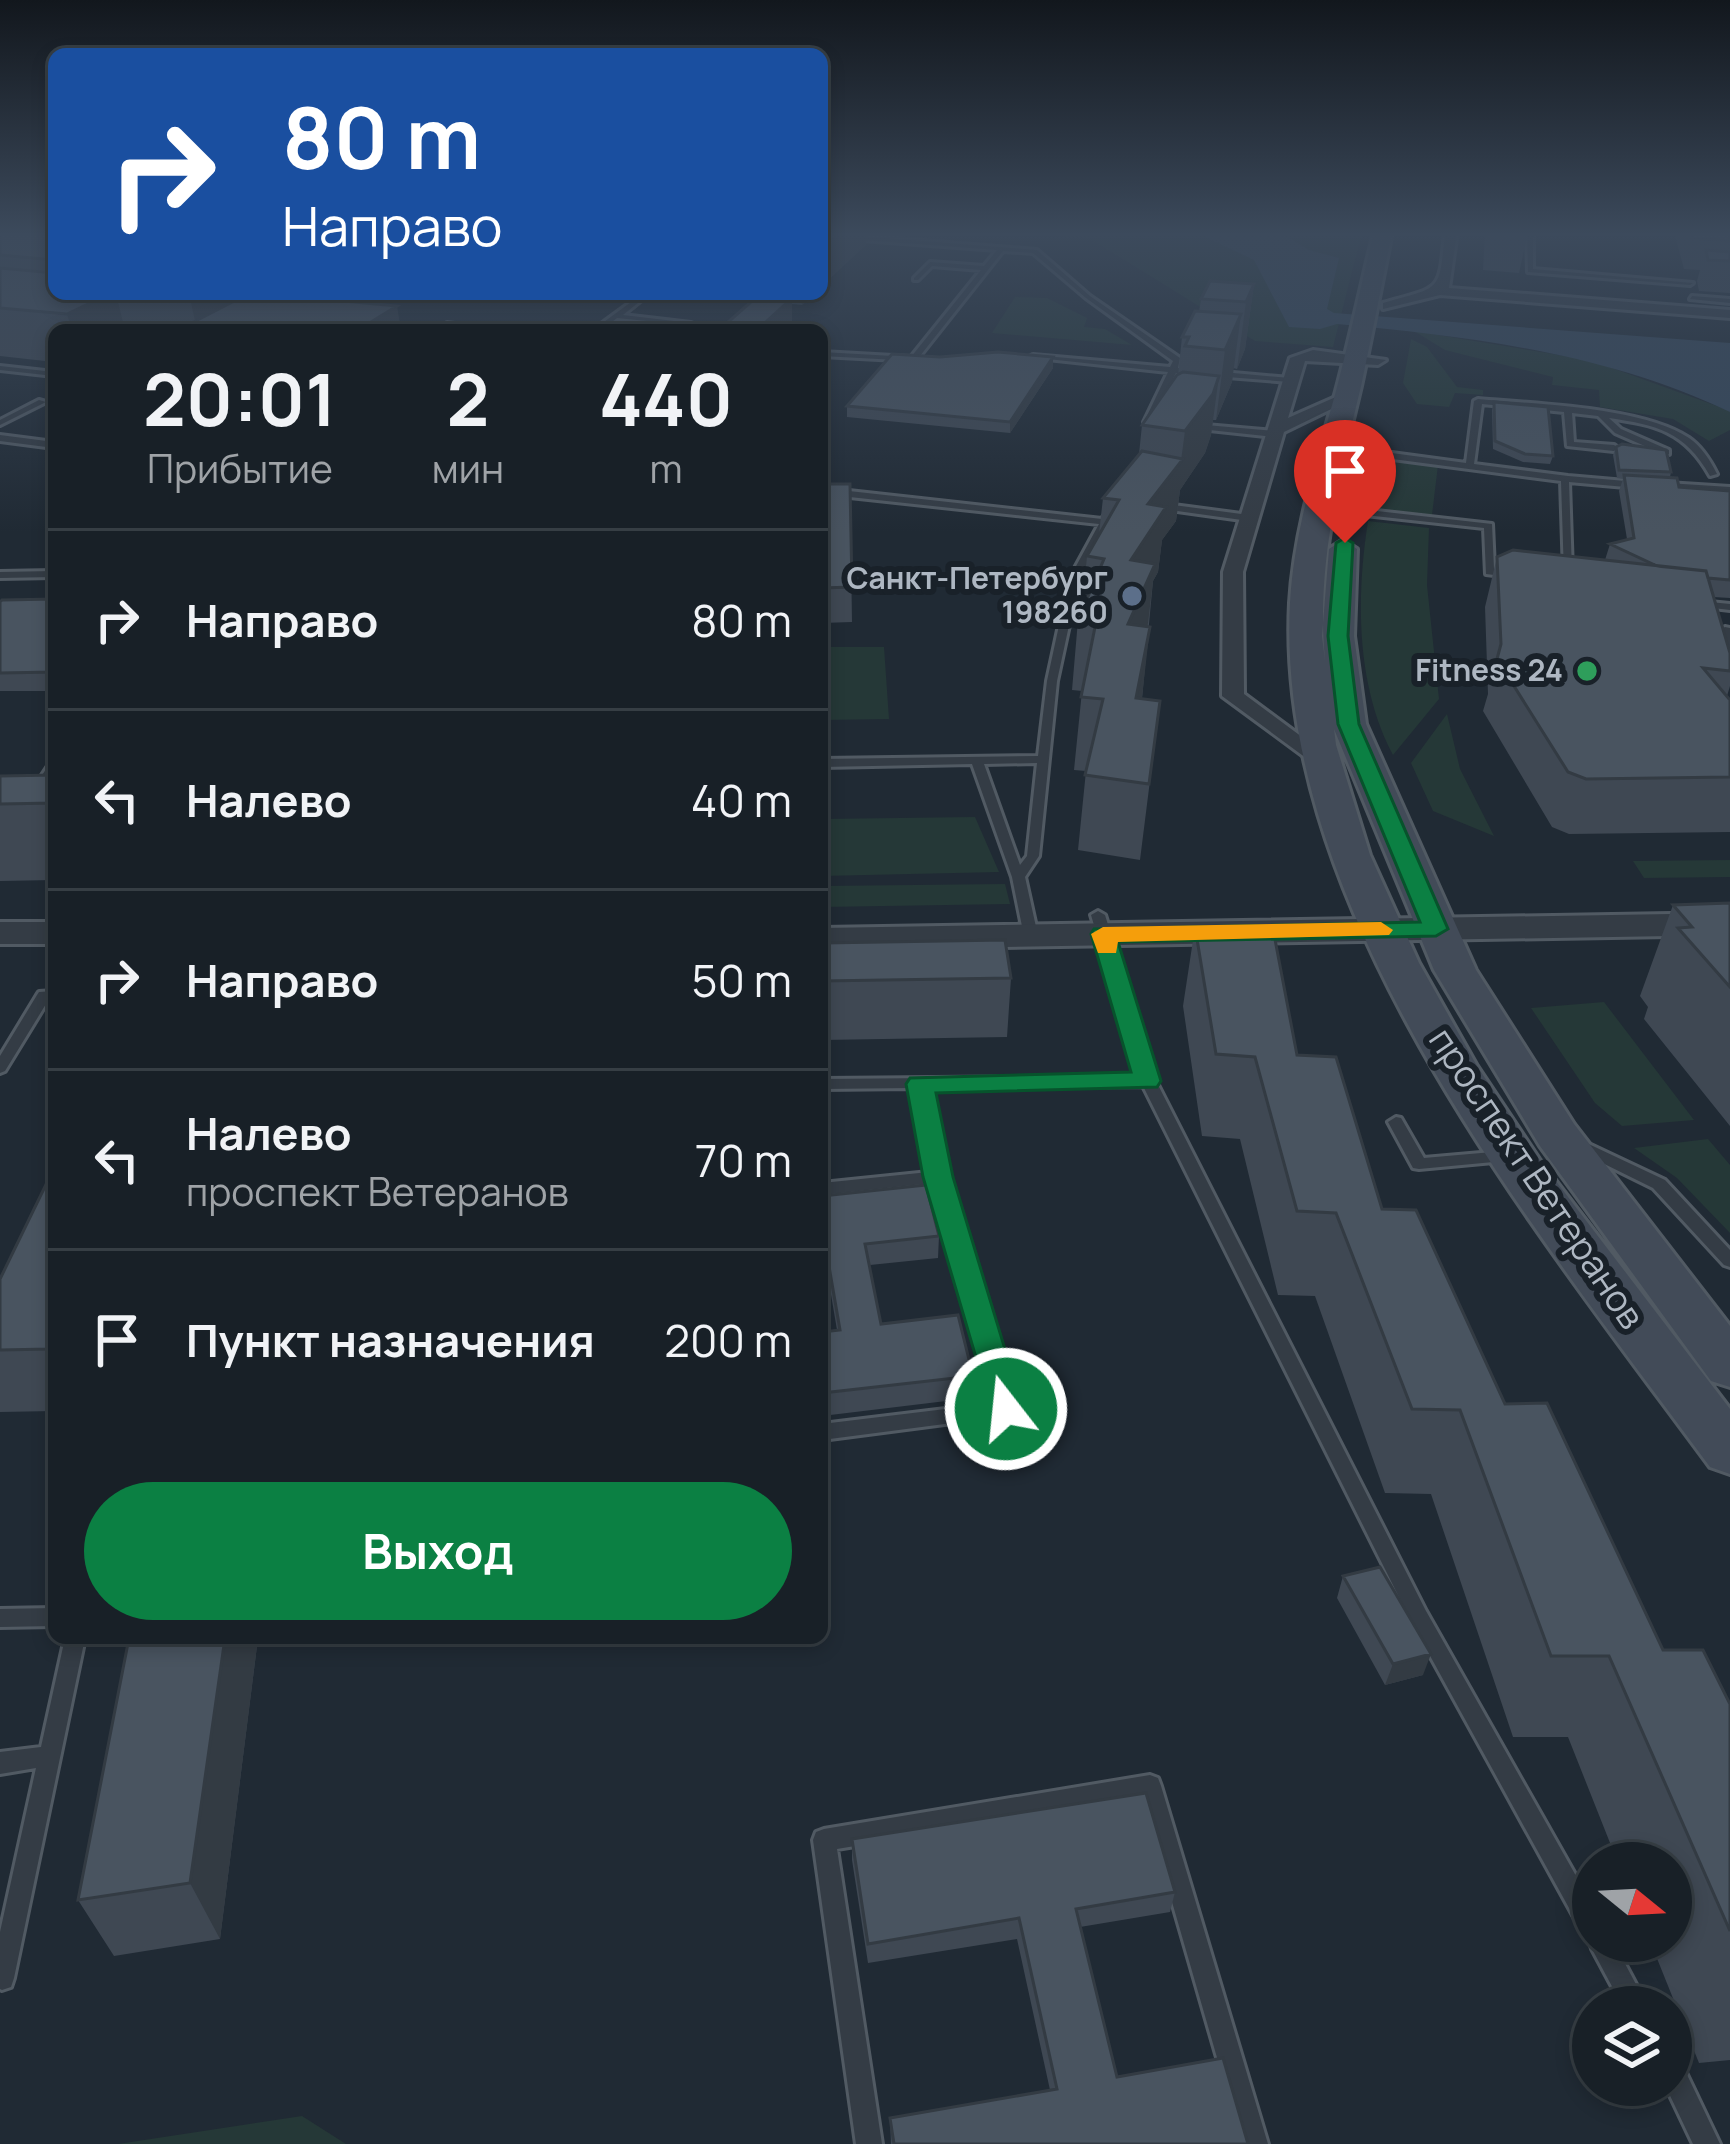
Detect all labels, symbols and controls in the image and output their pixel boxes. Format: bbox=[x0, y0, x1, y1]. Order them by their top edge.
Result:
text: 80 m bbox=[282, 79, 481, 194]
icon: right bbox=[84, 96, 240, 252]
text: Направо bbox=[282, 188, 503, 262]
text: 20:01 bbox=[143, 349, 337, 448]
text: 2 bbox=[446, 349, 489, 448]
text: 440 bbox=[599, 349, 733, 448]
pin bbox=[1294, 420, 1396, 543]
icon: arrive bbox=[1312, 438, 1378, 504]
text: Прибытие bbox=[147, 441, 333, 495]
text: мин bbox=[432, 441, 504, 495]
text: m bbox=[649, 441, 683, 495]
place label: Санкт-Петербург 198260 bbox=[846, 557, 1108, 632]
marker: Санкт-Петербург 198260 bbox=[1119, 583, 1145, 609]
icon: right bbox=[84, 587, 150, 653]
text: Направо bbox=[186, 589, 378, 651]
text: 80 m bbox=[691, 589, 792, 651]
place label: Fitness 24 bbox=[1415, 649, 1563, 690]
marker: Fitness 24 bbox=[1574, 658, 1600, 684]
icon: left bbox=[84, 767, 150, 833]
text: Налево bbox=[186, 769, 352, 831]
text: 40 m bbox=[691, 769, 792, 831]
icon: right bbox=[84, 947, 150, 1013]
text: Направо bbox=[186, 949, 378, 1011]
text: 50 m bbox=[691, 949, 792, 1011]
street label: проспект Ветеранов bbox=[1418, 1018, 1656, 1338]
text: Налево bbox=[186, 1102, 352, 1164]
icon: left bbox=[84, 1127, 150, 1193]
text: 70 m bbox=[695, 1129, 792, 1191]
text: проспект Ветеранов bbox=[186, 1164, 569, 1218]
icon: arrive bbox=[84, 1307, 150, 1373]
text: Пункт назначения bbox=[186, 1309, 595, 1371]
text: 200 m bbox=[664, 1309, 792, 1371]
position arrow bbox=[943, 1346, 1069, 1472]
button: Выход bbox=[84, 1482, 792, 1620]
north arrow bbox=[1572, 1842, 1692, 1962]
map controls bbox=[1572, 1842, 1692, 2106]
button: layers bbox=[1572, 1986, 1692, 2106]

